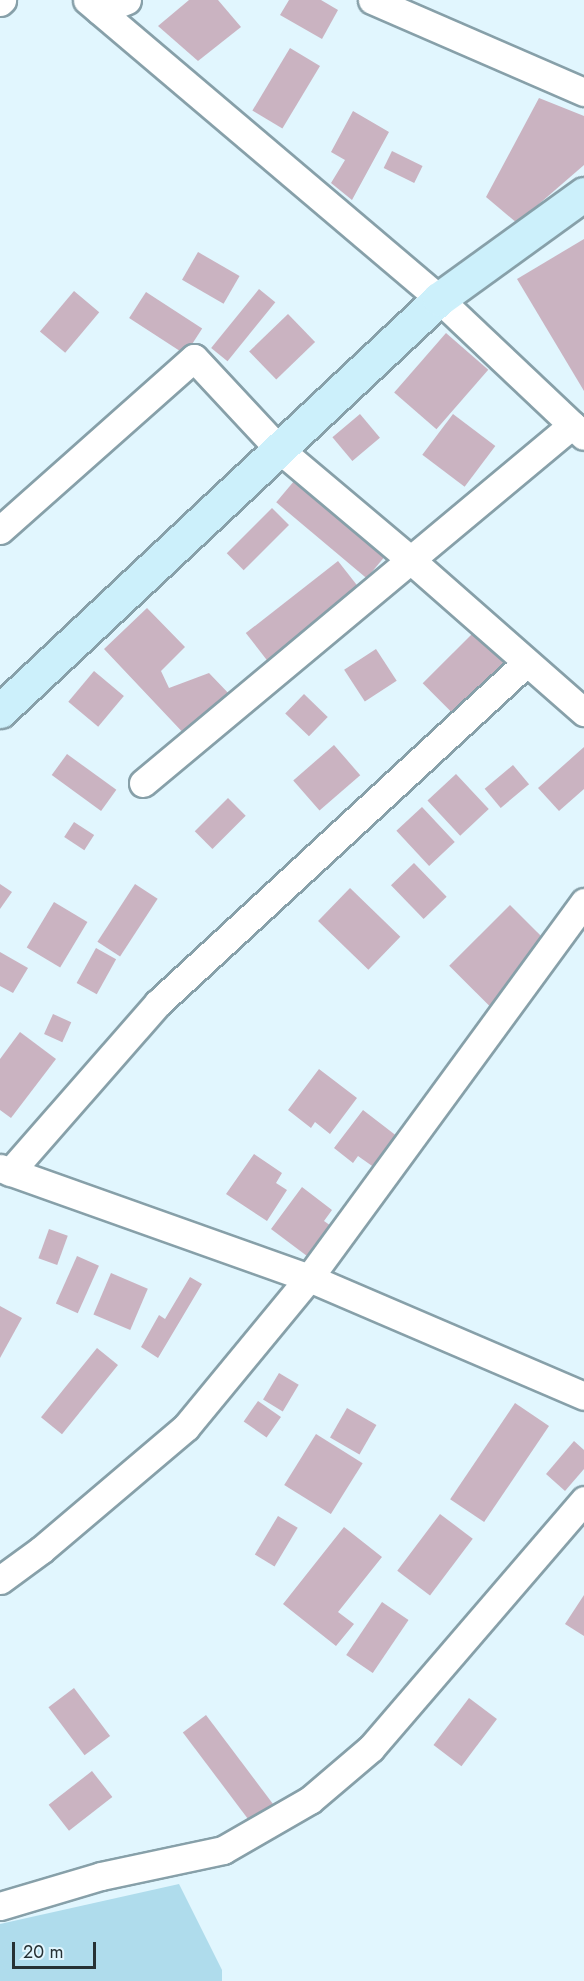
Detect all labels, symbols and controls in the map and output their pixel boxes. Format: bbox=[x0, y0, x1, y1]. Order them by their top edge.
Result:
scale bar bbox=[15, 1930, 99, 1968]
text: 20 m bbox=[23, 1939, 63, 1965]

